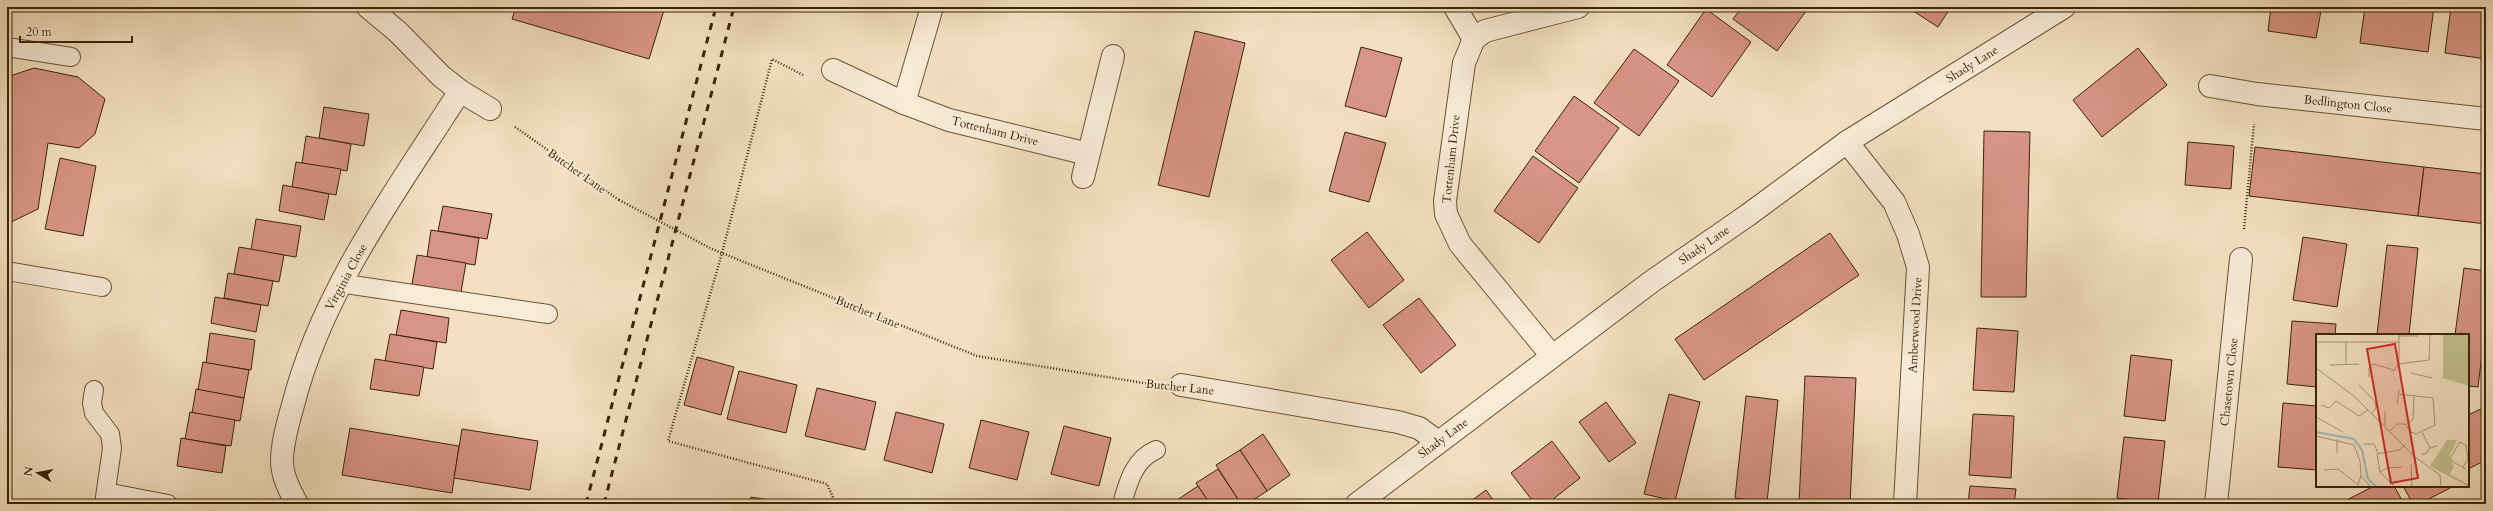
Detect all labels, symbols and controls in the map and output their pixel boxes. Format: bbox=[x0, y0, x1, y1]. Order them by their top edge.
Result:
scale bar bbox=[20, 18, 132, 44]
text: 20 m bbox=[26, 24, 53, 40]
street label: Shady Lane bbox=[1943, 42, 2001, 86]
street label: Bedlington Close bbox=[2303, 91, 2393, 117]
street label: Tottenham Drive bbox=[950, 112, 1040, 150]
street label: Tottenham Drive bbox=[1438, 114, 1464, 204]
street label: Butcher Lane bbox=[544, 145, 610, 197]
street label: Shady Lane bbox=[1675, 222, 1733, 268]
street label: Virginia Close bbox=[321, 241, 371, 313]
street label: Amberwood Drive bbox=[1904, 277, 1926, 373]
street label: Butcher Lane bbox=[833, 292, 903, 332]
inset map bbox=[2316, 334, 2469, 487]
street label: Chasetown Close bbox=[2216, 337, 2242, 427]
street label: Butcher Lane bbox=[1145, 375, 1215, 399]
street label: Shady Lane bbox=[1415, 414, 1471, 462]
north arrow bbox=[18, 453, 58, 493]
text: N bbox=[20, 465, 37, 477]

